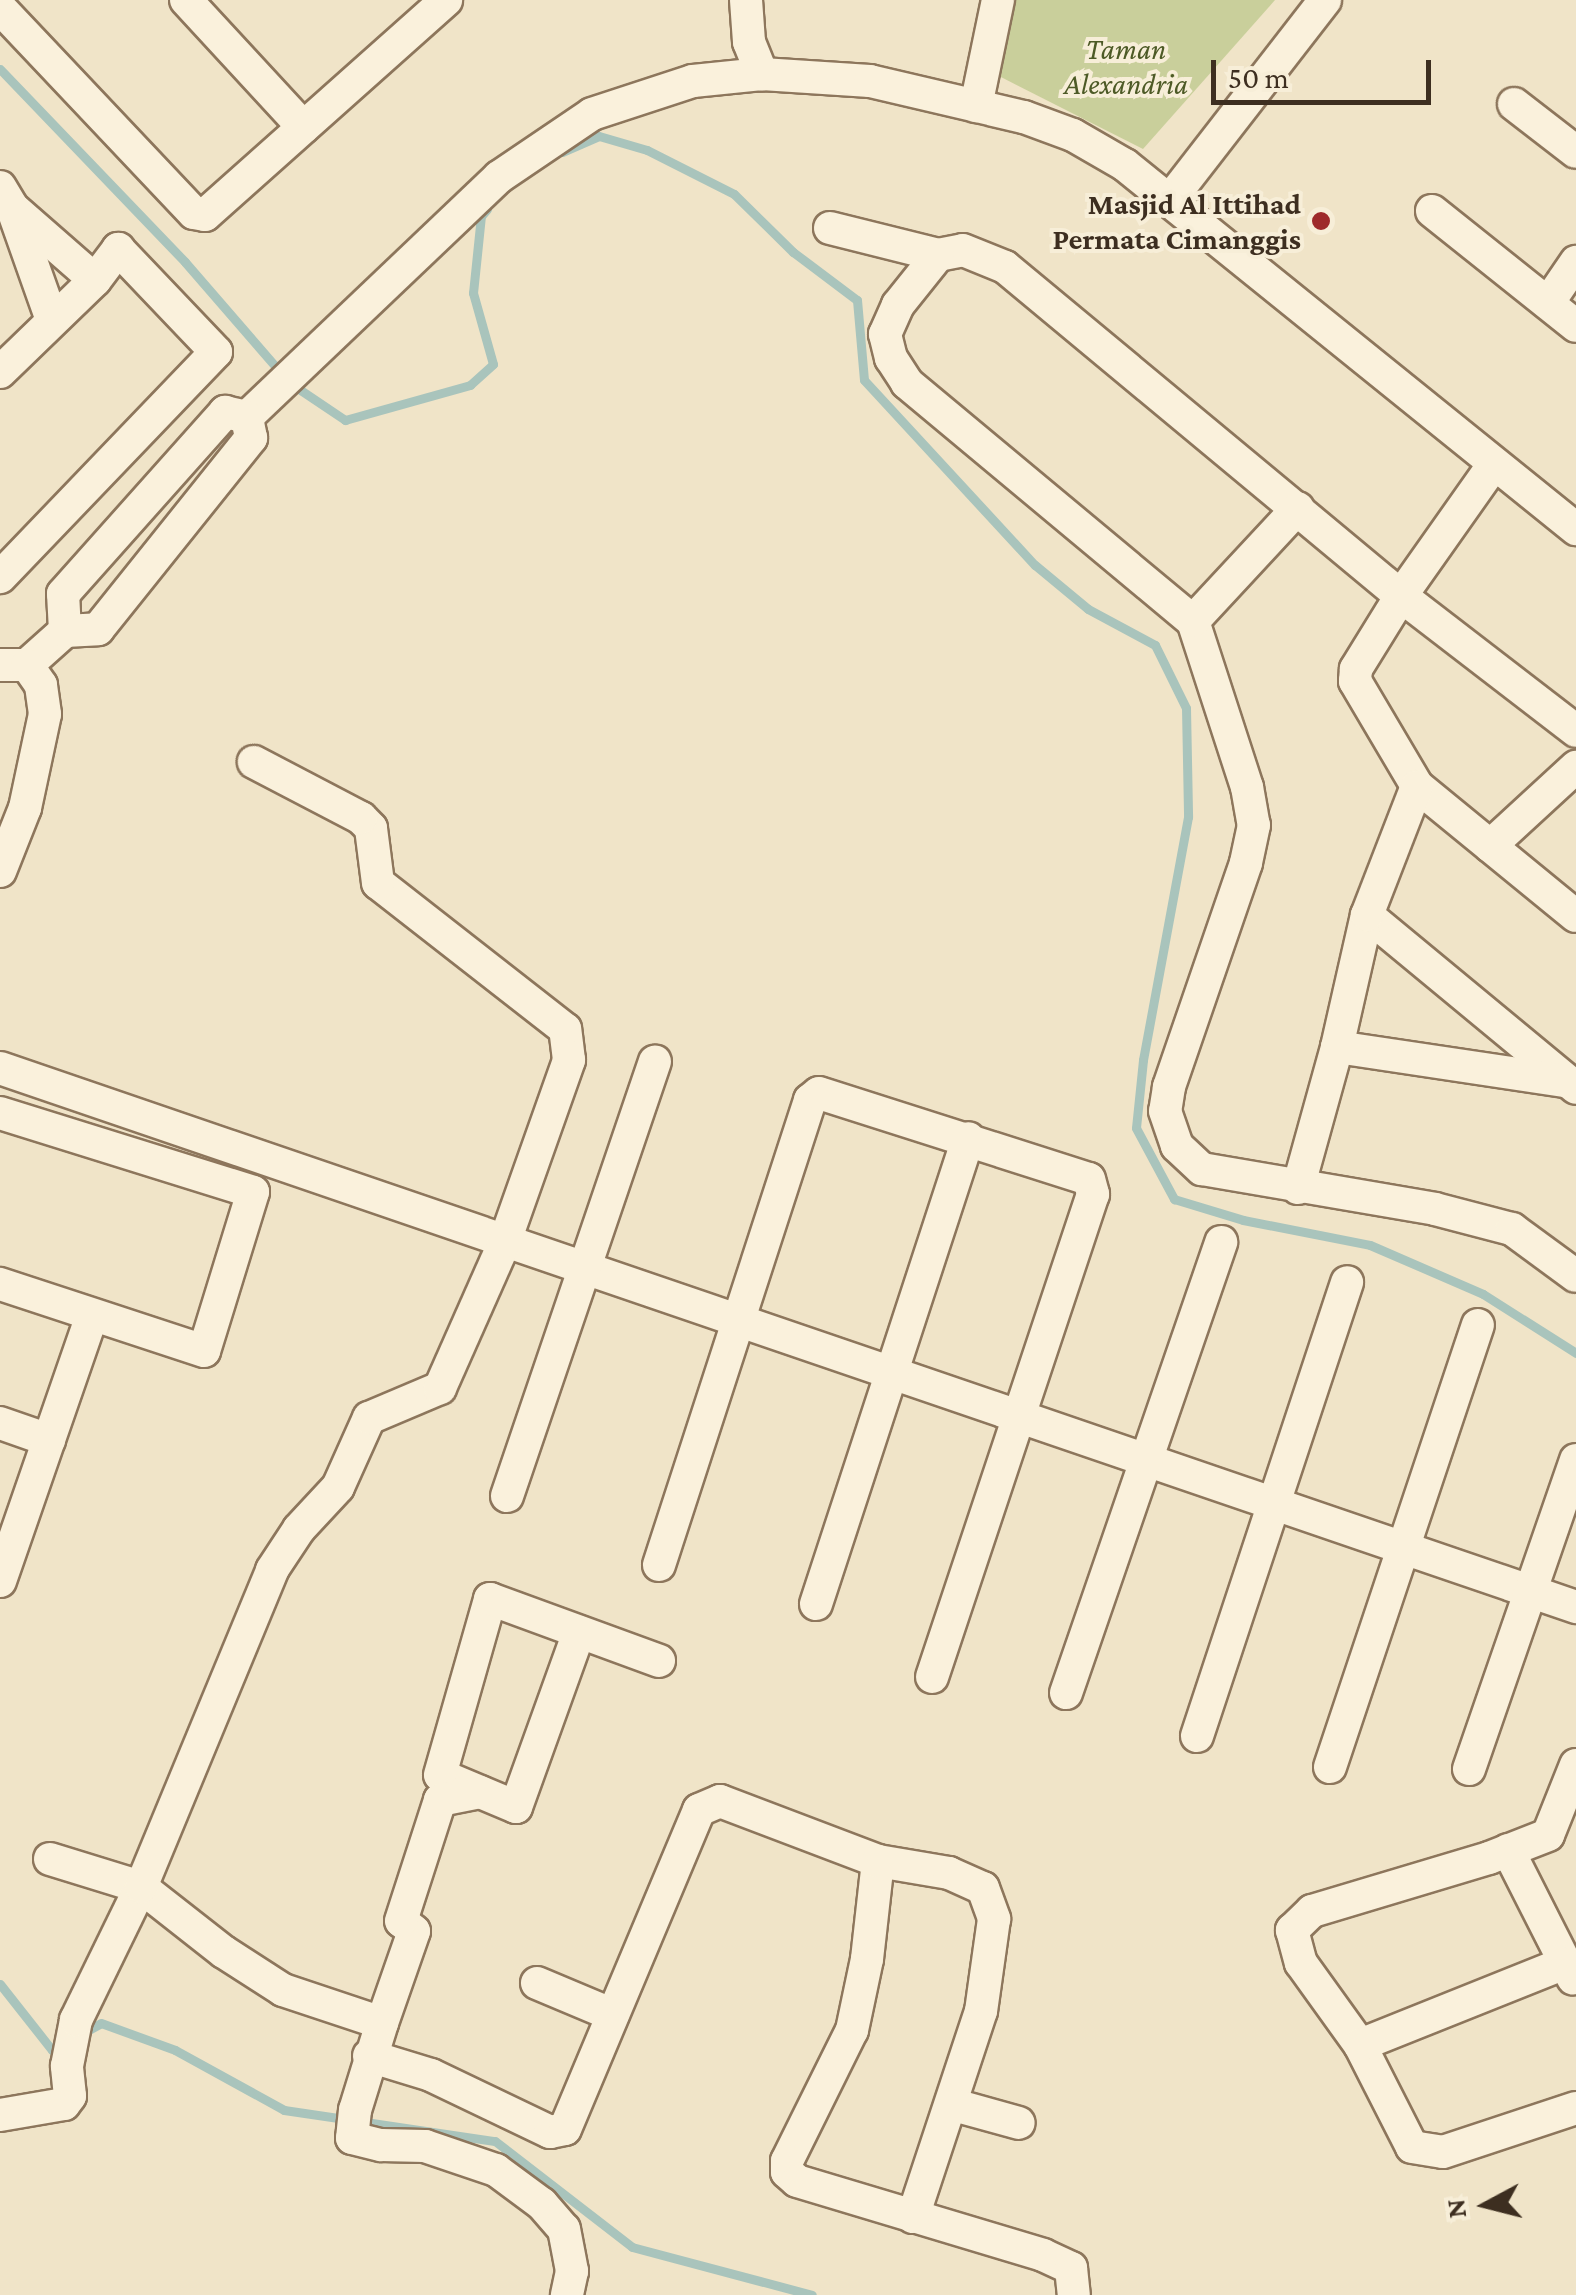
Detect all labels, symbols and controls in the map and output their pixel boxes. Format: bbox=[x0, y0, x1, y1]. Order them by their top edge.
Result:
park label: Taman Alexandria bbox=[1064, 31, 1188, 102]
scale bar bbox=[1216, 40, 1436, 102]
text: 50 m bbox=[1228, 61, 1289, 94]
place label: Masjid Al Ittihad Permata Cimanggis bbox=[1052, 186, 1301, 256]
marker: Masjid Al Ittihad Permata Cimanggis bbox=[1310, 210, 1332, 232]
north arrow bbox=[1436, 2155, 1536, 2255]
text: N bbox=[1439, 2197, 1472, 2220]

